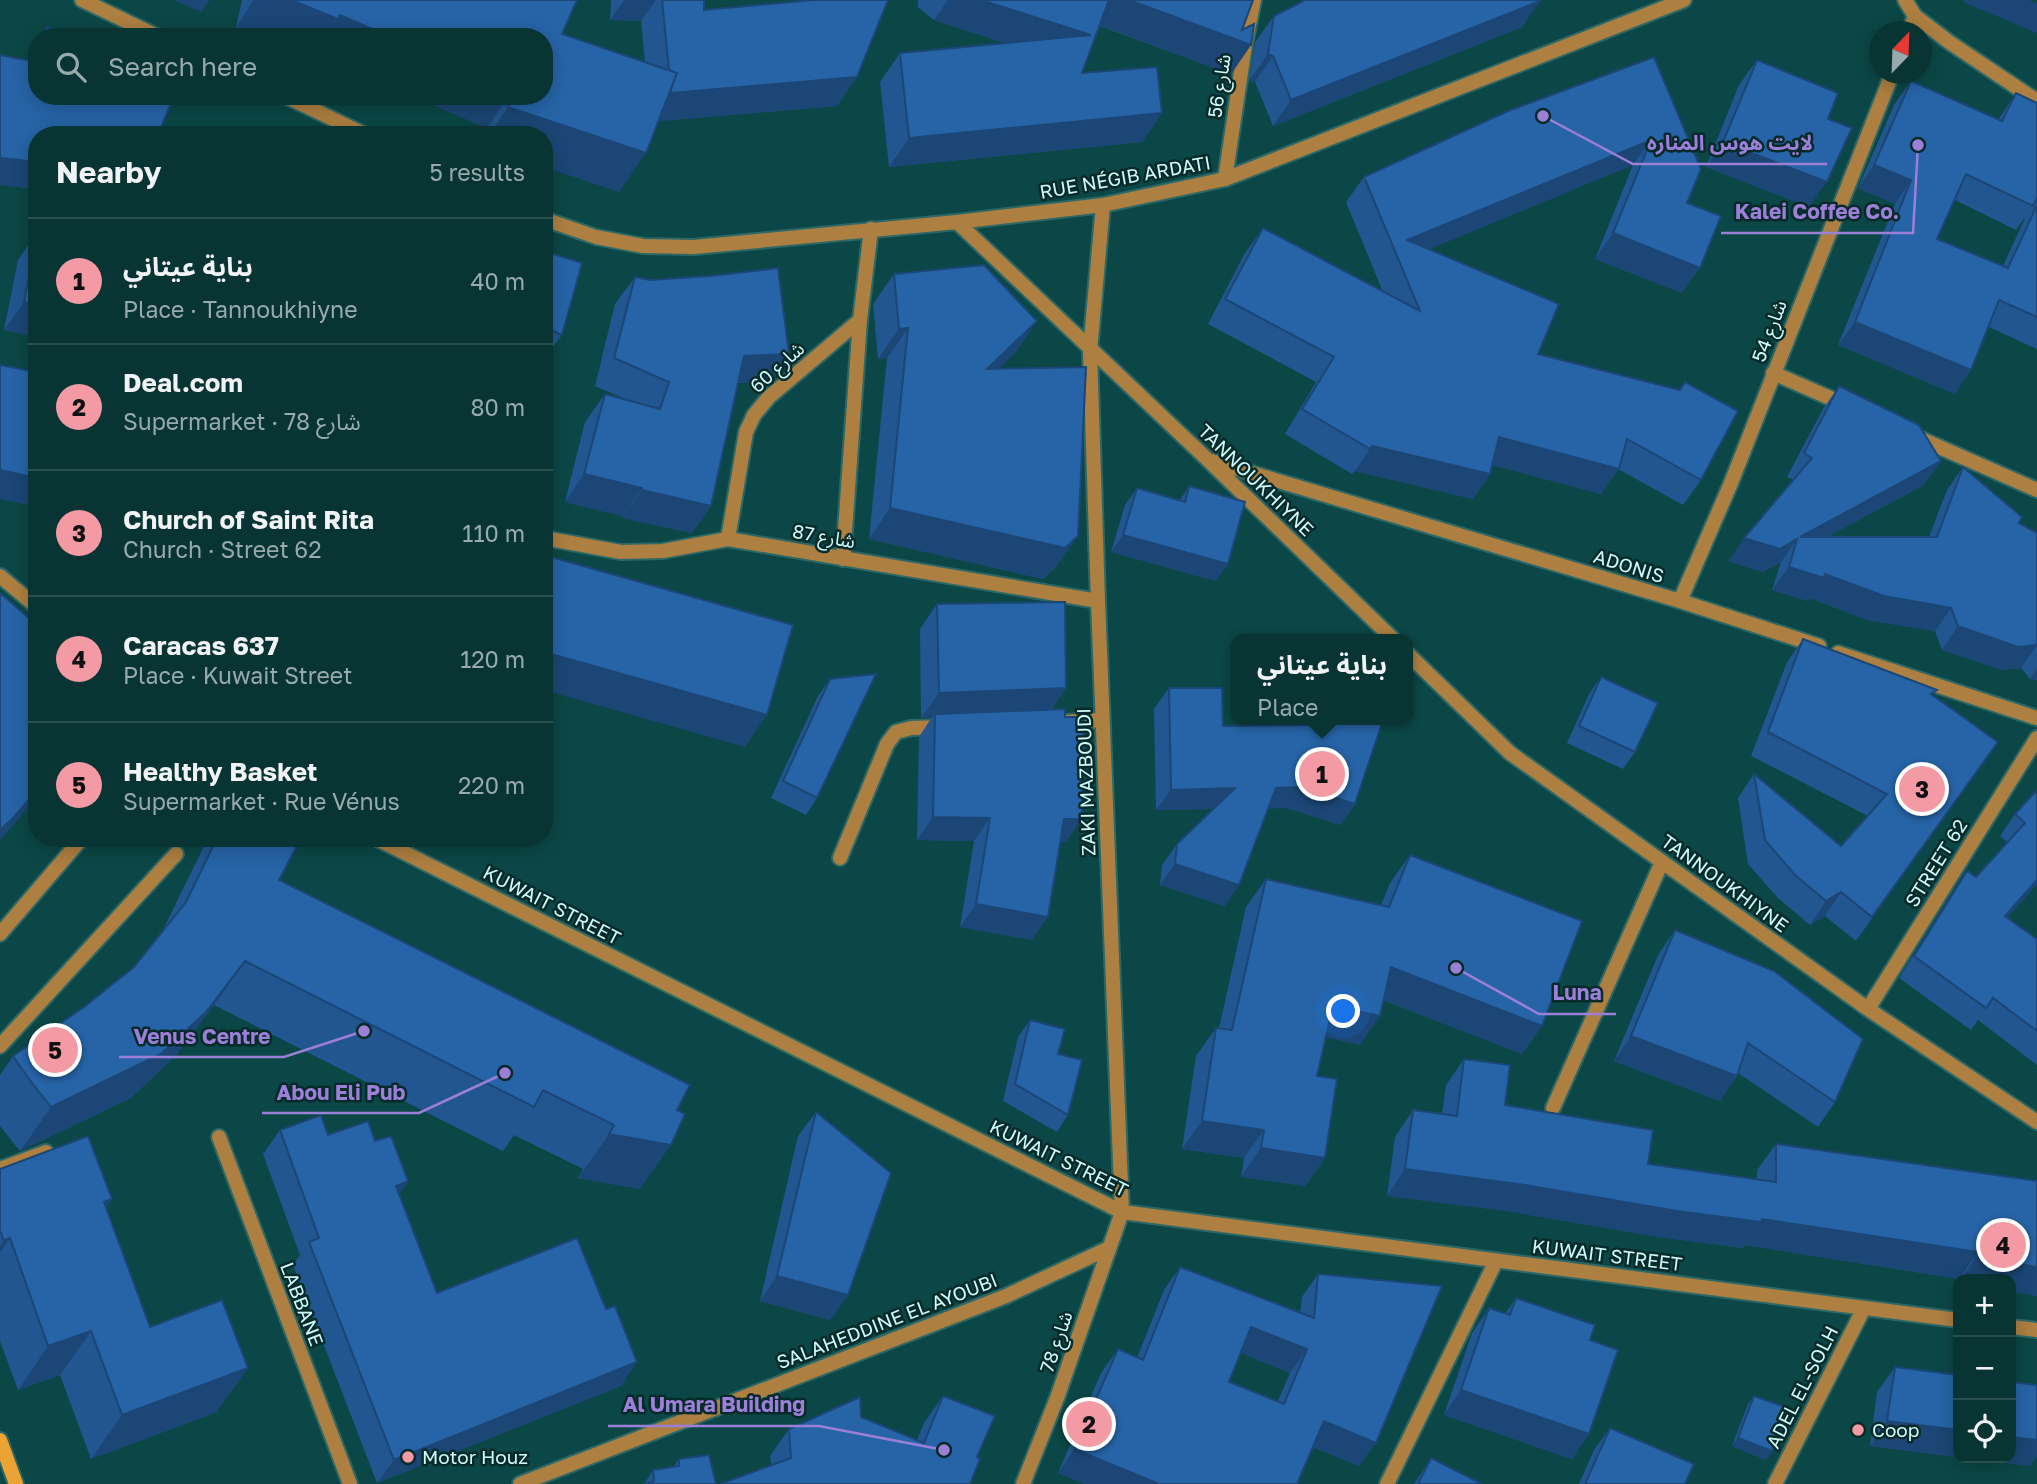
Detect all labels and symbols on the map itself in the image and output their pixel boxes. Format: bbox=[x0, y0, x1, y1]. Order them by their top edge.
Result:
north arrow bbox=[1869, 21, 1932, 84]
street label: شارع 56 bbox=[1202, 52, 1238, 120]
callout: لايت هوس المناره bbox=[1633, 122, 1827, 164]
text: لايت هوس المناره bbox=[1647, 129, 1813, 155]
street label: RUE NÉGIB ARDATI bbox=[1038, 150, 1212, 203]
callout: Kalei Coffee Co. bbox=[1721, 191, 1913, 233]
text: Kalei Coffee Co. bbox=[1735, 198, 1899, 224]
street label: شارع 54 bbox=[1746, 297, 1794, 366]
street label: شارع 60 bbox=[745, 336, 811, 399]
street label: TANNOUKHIYNE bbox=[1194, 419, 1319, 541]
street label: شارع 87 bbox=[790, 519, 857, 555]
street label: ADONIS bbox=[1591, 544, 1667, 587]
street label: ZAKI MAZBOUDI bbox=[1071, 708, 1100, 857]
pin: 1 bbox=[1299, 748, 1345, 800]
pin: 3 bbox=[1899, 763, 1945, 815]
street label: STREET 62 bbox=[1900, 815, 1972, 911]
street label: TANNOUKHIYNE bbox=[1657, 829, 1793, 936]
street label: KUWAIT STREET bbox=[480, 860, 625, 949]
callout: Luna bbox=[1539, 972, 1616, 1014]
text: Luna bbox=[1552, 979, 1602, 1005]
your location bbox=[1326, 994, 1360, 1028]
callout: Venus Centre bbox=[119, 1015, 284, 1057]
text: Venus Centre bbox=[134, 1023, 270, 1049]
pin: 5 bbox=[32, 1024, 78, 1076]
callout: Abou Eli Pub bbox=[262, 1071, 419, 1113]
text: Abou Eli Pub bbox=[277, 1079, 405, 1105]
street label: KUWAIT STREET bbox=[986, 1114, 1132, 1201]
pin: 4 bbox=[1980, 1219, 2026, 1271]
street label: KUWAIT STREET bbox=[1531, 1234, 1684, 1275]
street label: LABBANE bbox=[276, 1259, 329, 1349]
street label: SALAHEDDINE EL AYOUBI bbox=[773, 1268, 1000, 1373]
street label: شارع 78 bbox=[1034, 1308, 1080, 1377]
street label: ADEL EL-SOLH bbox=[1761, 1322, 1842, 1452]
callout: Al Umara Building bbox=[608, 1384, 819, 1426]
text: Al Umara Building bbox=[623, 1391, 805, 1417]
pin: 2 bbox=[1066, 1398, 1112, 1450]
place label: Coop bbox=[1872, 1418, 1919, 1441]
marker: Coop bbox=[1850, 1422, 1866, 1438]
place label: Motor Houz bbox=[422, 1445, 528, 1468]
marker: Motor Houz bbox=[400, 1449, 416, 1465]

